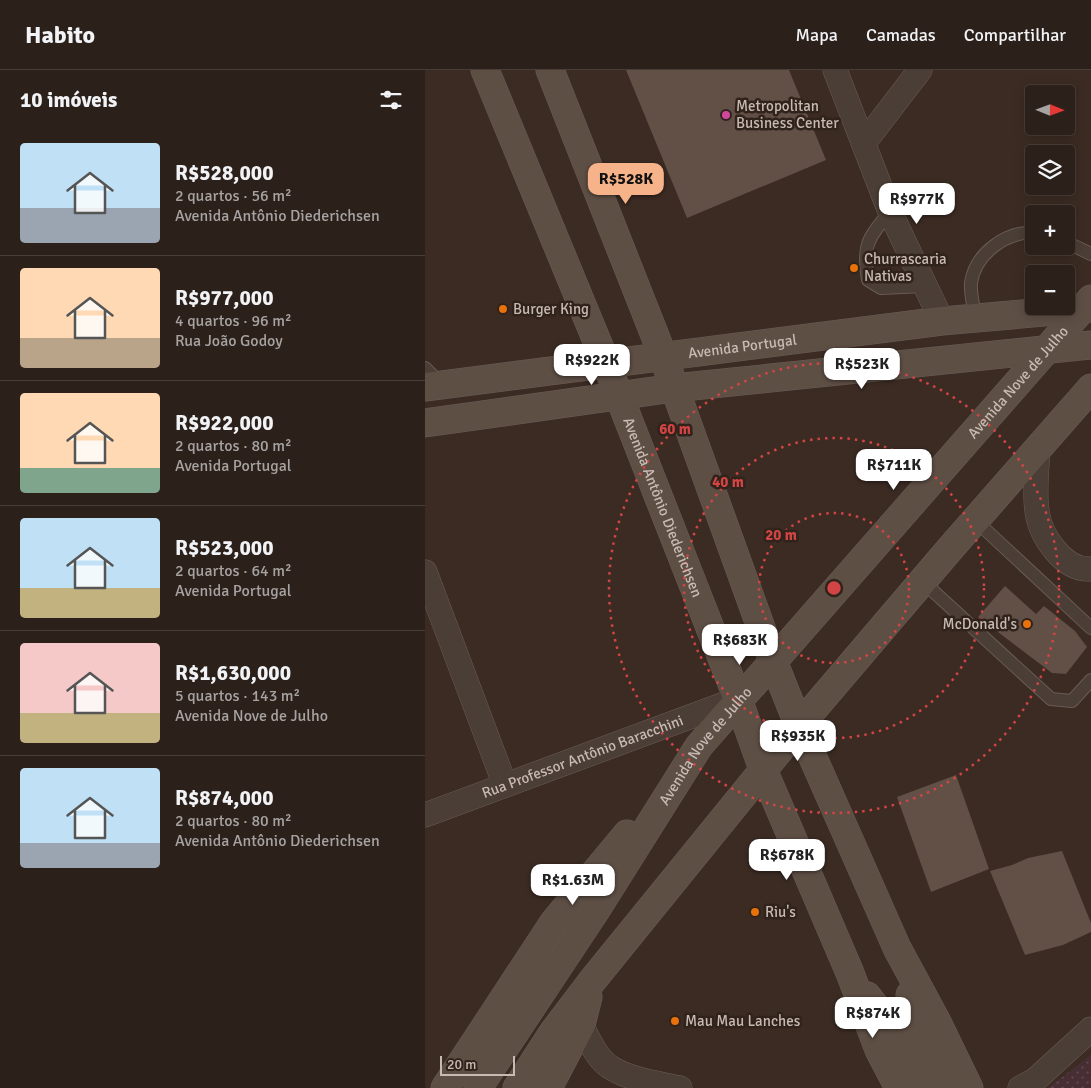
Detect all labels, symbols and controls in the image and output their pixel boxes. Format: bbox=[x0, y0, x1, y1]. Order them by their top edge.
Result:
text: Habito bbox=[25, 20, 95, 50]
text: Mapa bbox=[796, 24, 838, 46]
text: Camadas bbox=[866, 24, 936, 46]
text: Compartilhar bbox=[964, 24, 1066, 46]
north arrow bbox=[1025, 85, 1075, 135]
map controls bbox=[1025, 85, 1075, 315]
icon: filters bbox=[377, 86, 405, 114]
text: 10 imóveis bbox=[20, 87, 117, 113]
place label: Metropolitan Business Center bbox=[736, 97, 839, 132]
marker: Metropolitan Business Center bbox=[720, 109, 732, 121]
button: layers bbox=[1025, 145, 1075, 195]
text: R$528,000 bbox=[175, 160, 274, 186]
pin: R$528K bbox=[585, 162, 667, 205]
icon: home bbox=[60, 163, 120, 223]
text: R$528K bbox=[599, 169, 653, 189]
pin: R$977K bbox=[876, 182, 958, 225]
text: 2 quartos · 56 m² bbox=[175, 186, 292, 206]
text: R$977K bbox=[890, 189, 944, 209]
button: + bbox=[1025, 205, 1075, 255]
text: Avenida Antônio Diederichsen bbox=[175, 206, 380, 226]
place label: Churrascaria Nativas bbox=[864, 250, 947, 285]
marker: Churrascaria Nativas bbox=[848, 262, 860, 274]
button: − bbox=[1025, 265, 1075, 315]
text: R$977,000 bbox=[175, 285, 274, 311]
icon: home bbox=[60, 288, 120, 348]
place label: Burger King bbox=[513, 300, 589, 318]
marker: Burger King bbox=[497, 303, 509, 315]
text: 4 quartos · 96 m² bbox=[175, 311, 292, 331]
street label: Avenida Nove de Julho bbox=[964, 322, 1072, 442]
text: Rua João Godoy bbox=[175, 331, 283, 351]
street label: Avenida Portugal bbox=[687, 331, 798, 362]
pin: R$922K bbox=[551, 344, 633, 386]
pin: R$523K bbox=[821, 348, 903, 390]
text: R$922K bbox=[565, 350, 619, 370]
text: R$523K bbox=[835, 354, 889, 374]
text: R$922,000 bbox=[175, 410, 274, 436]
icon: home bbox=[60, 413, 120, 473]
street label: Avenida Antônio Diederichsen bbox=[619, 415, 706, 600]
text: 60 m bbox=[659, 420, 691, 438]
text: 2 quartos · 80 m² bbox=[175, 436, 292, 456]
pin: R$711K bbox=[853, 448, 935, 491]
text: R$711K bbox=[867, 455, 921, 475]
text: Avenida Portugal bbox=[175, 456, 292, 476]
text: 40 m bbox=[712, 473, 744, 491]
text: 20 m bbox=[765, 526, 797, 544]
text: R$523,000 bbox=[175, 535, 274, 561]
icon: home bbox=[60, 538, 120, 598]
text: 2 quartos · 64 m² bbox=[175, 561, 292, 581]
centre of rings bbox=[825, 579, 843, 597]
text: Avenida Portugal bbox=[175, 581, 292, 601]
place label: McDonald's bbox=[943, 615, 1017, 633]
marker: McDonald's bbox=[1021, 618, 1033, 630]
pin: R$683K bbox=[699, 624, 781, 666]
text: R$683K bbox=[713, 630, 767, 650]
text: R$1,630,000 bbox=[175, 660, 291, 686]
icon: home bbox=[60, 663, 120, 723]
street label: Avenida Nove de Julho bbox=[655, 683, 756, 808]
text: 5 quartos · 143 m² bbox=[175, 686, 300, 706]
text: Avenida Nove de Julho bbox=[175, 706, 328, 726]
street label: Rua Professor Antônio Baracchini bbox=[479, 711, 686, 802]
pin: R$935K bbox=[757, 720, 839, 762]
text: R$935K bbox=[771, 726, 825, 746]
text: R$874,000 bbox=[175, 785, 274, 811]
icon: home bbox=[60, 788, 120, 848]
text: 2 quartos · 80 m² bbox=[175, 811, 292, 831]
text: Avenida Antônio Diederichsen bbox=[175, 831, 380, 851]
pin: R$678K bbox=[746, 838, 828, 881]
text: R$678K bbox=[760, 845, 814, 865]
pin: R$1.63M bbox=[527, 864, 619, 906]
text: R$1.63M bbox=[542, 870, 604, 890]
place label: Riu's bbox=[765, 903, 796, 921]
marker: Riu's bbox=[749, 906, 761, 918]
pin: R$874K bbox=[832, 996, 914, 1039]
text: R$874K bbox=[846, 1003, 900, 1023]
place label: Mau Mau Lanches bbox=[685, 1012, 801, 1030]
marker: Mau Mau Lanches bbox=[669, 1015, 681, 1027]
scale bar bbox=[440, 1053, 515, 1076]
text: 20 m bbox=[447, 1056, 476, 1073]

